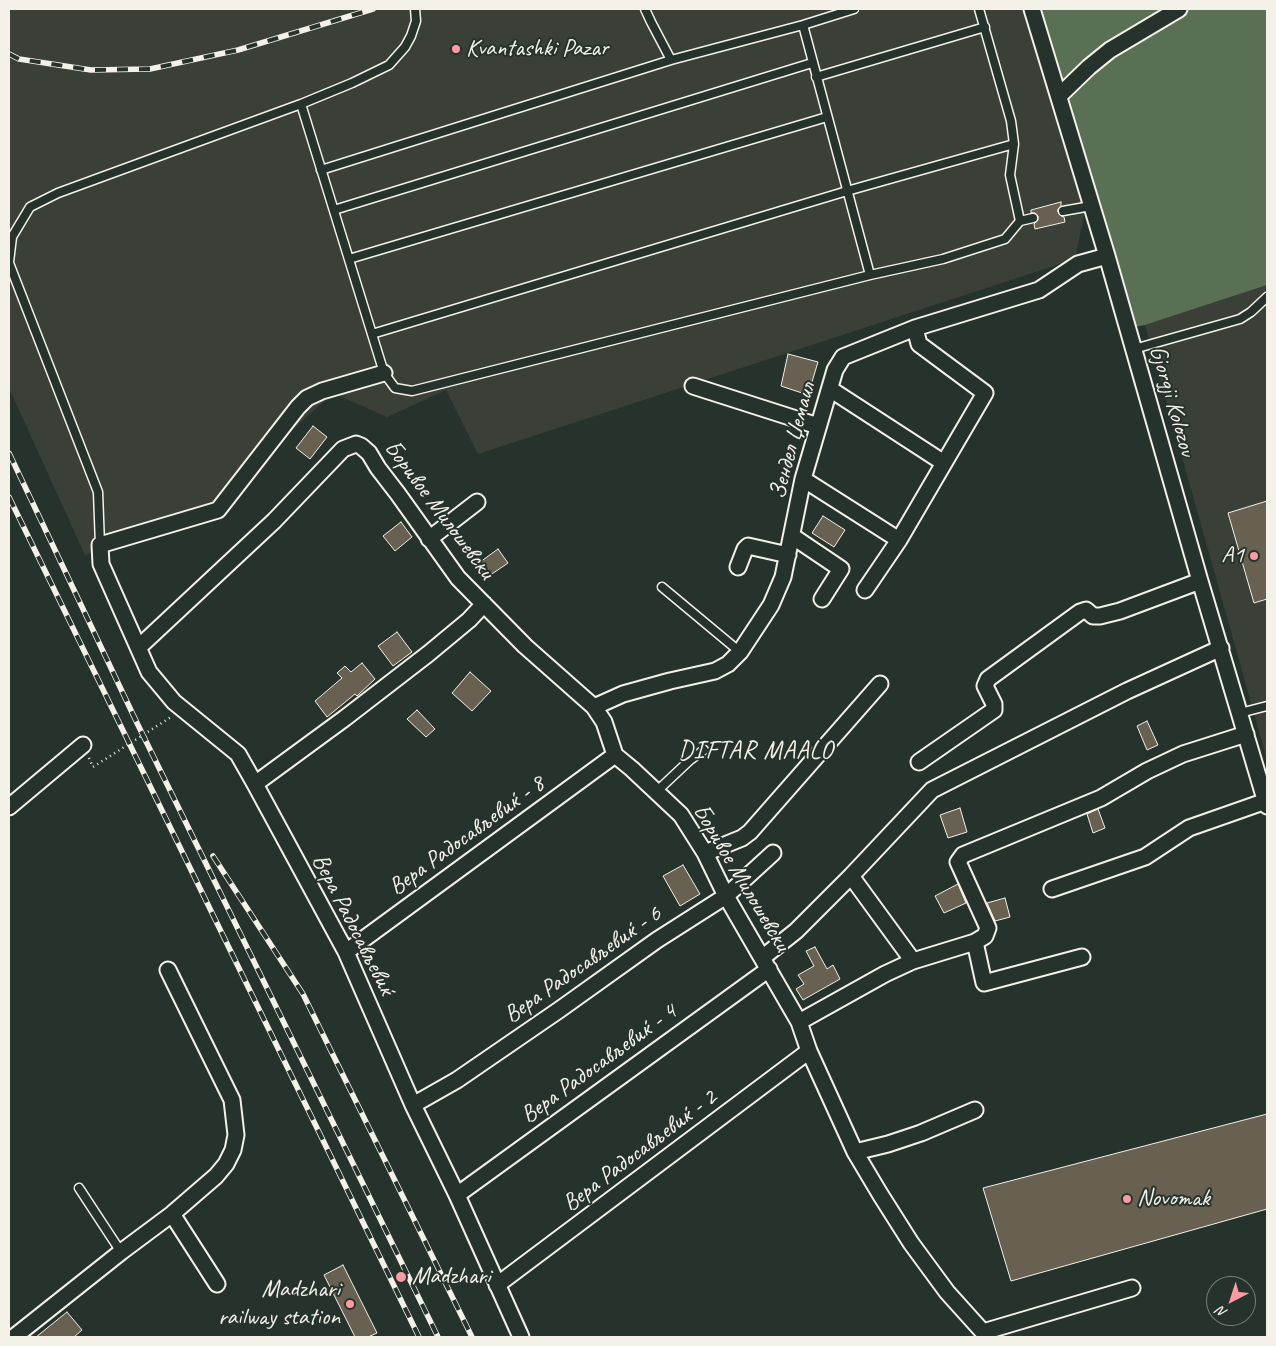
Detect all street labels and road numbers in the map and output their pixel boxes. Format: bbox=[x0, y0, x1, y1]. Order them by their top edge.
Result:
street label: Gjorgji Kolozov bbox=[1143, 343, 1201, 459]
street label: Зендел Џемаил bbox=[764, 380, 822, 502]
street label: Боривое Милошевски bbox=[377, 435, 501, 585]
street label: Вера Радосављевиќ - 8 bbox=[384, 770, 550, 902]
street label: Боривое Милошевски bbox=[686, 799, 796, 957]
street label: Вера Радосављевиќ bbox=[305, 849, 401, 1001]
street label: Вера Радосављевиќ - 6 bbox=[499, 900, 667, 1030]
street label: Вера Радосављевиќ - 4 bbox=[516, 998, 682, 1130]
street label: Вера Радосављевиќ - 2 bbox=[557, 1084, 723, 1218]

